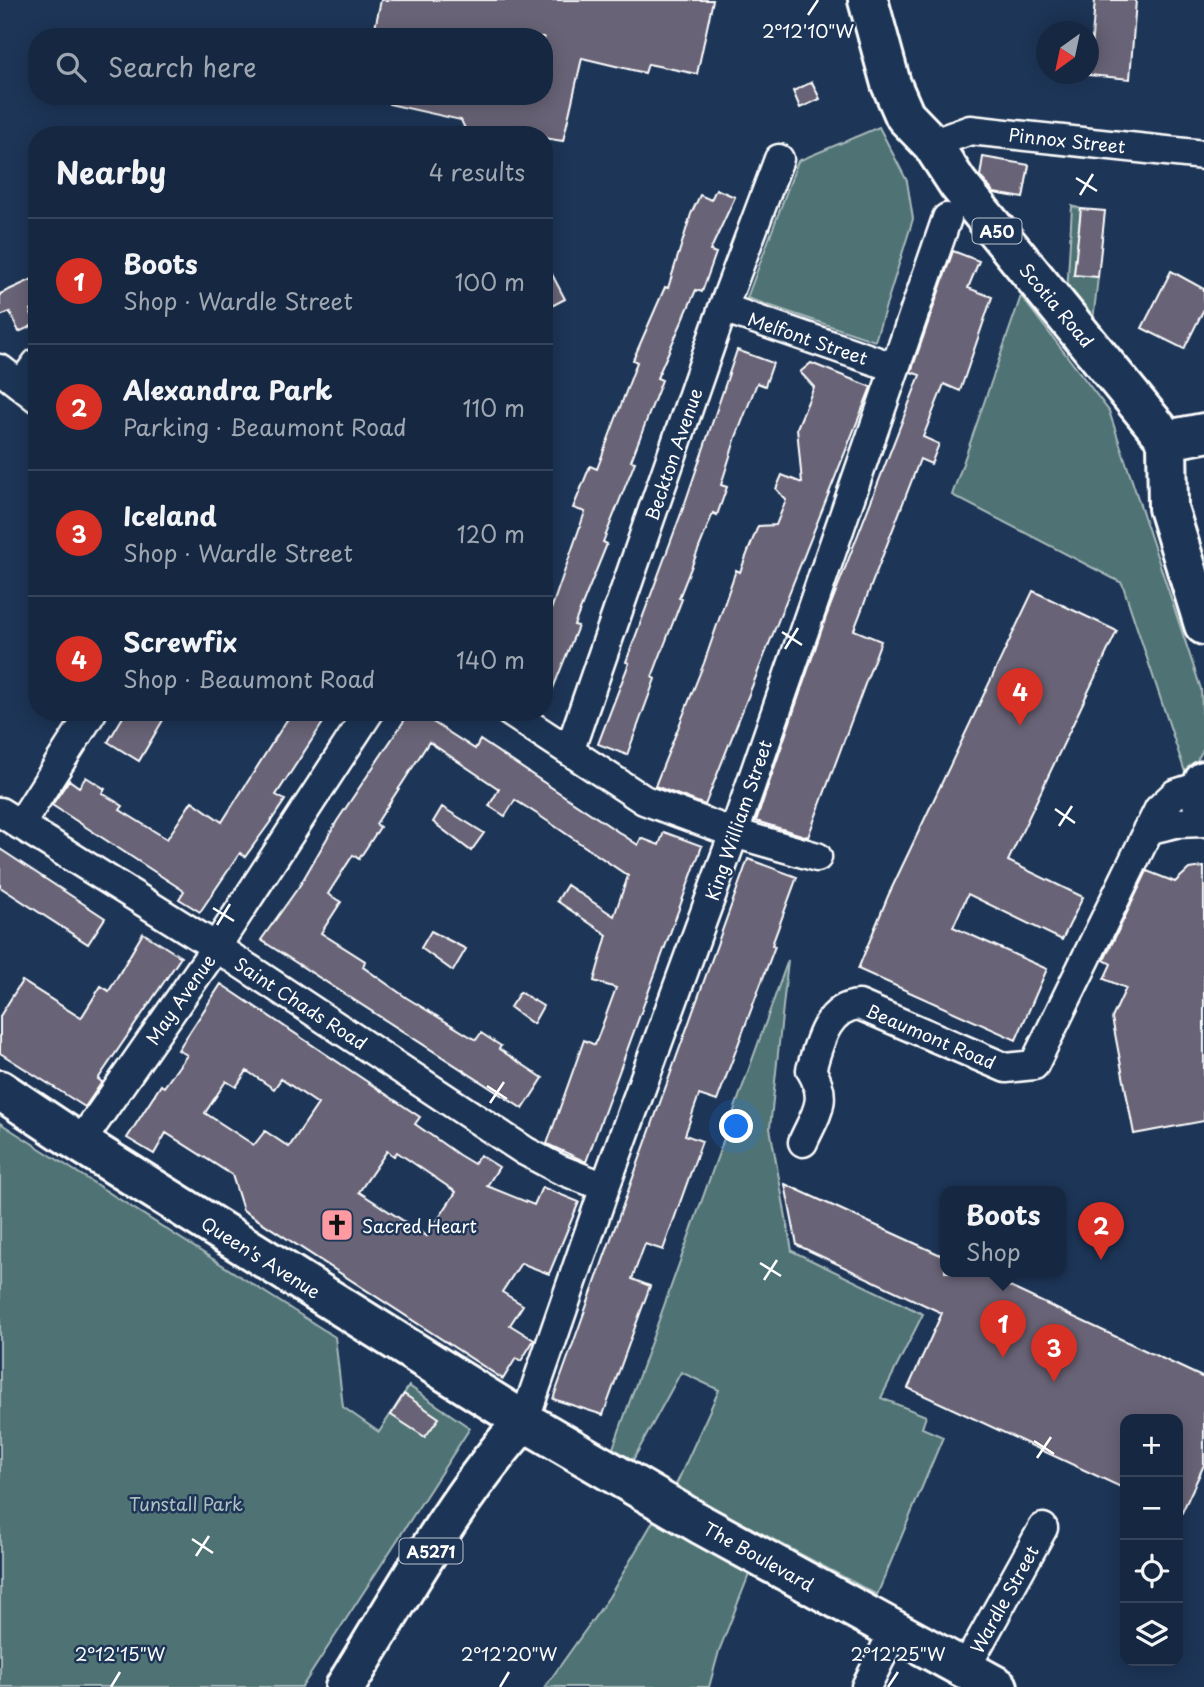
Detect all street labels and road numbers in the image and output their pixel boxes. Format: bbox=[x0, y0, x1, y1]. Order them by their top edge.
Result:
street label: Pinnox Street bbox=[1007, 120, 1127, 160]
road number: A50 bbox=[972, 218, 1021, 244]
street label: Scotia Road bbox=[1013, 257, 1101, 353]
street label: Melfont Street bbox=[744, 305, 872, 371]
street label: Beckton Avenue bbox=[638, 384, 708, 524]
street label: King William Street bbox=[698, 736, 778, 904]
street label: May Avenue bbox=[139, 948, 221, 1050]
street label: Saint Chads Road bbox=[229, 950, 373, 1056]
street label: Beaumont Road bbox=[862, 996, 1000, 1076]
street label: Queen's Avenue bbox=[196, 1209, 326, 1305]
street label: The Boulevard bbox=[699, 1515, 819, 1597]
road number: A5271 bbox=[400, 1539, 462, 1564]
street label: Wardle Street bbox=[963, 1540, 1045, 1658]

